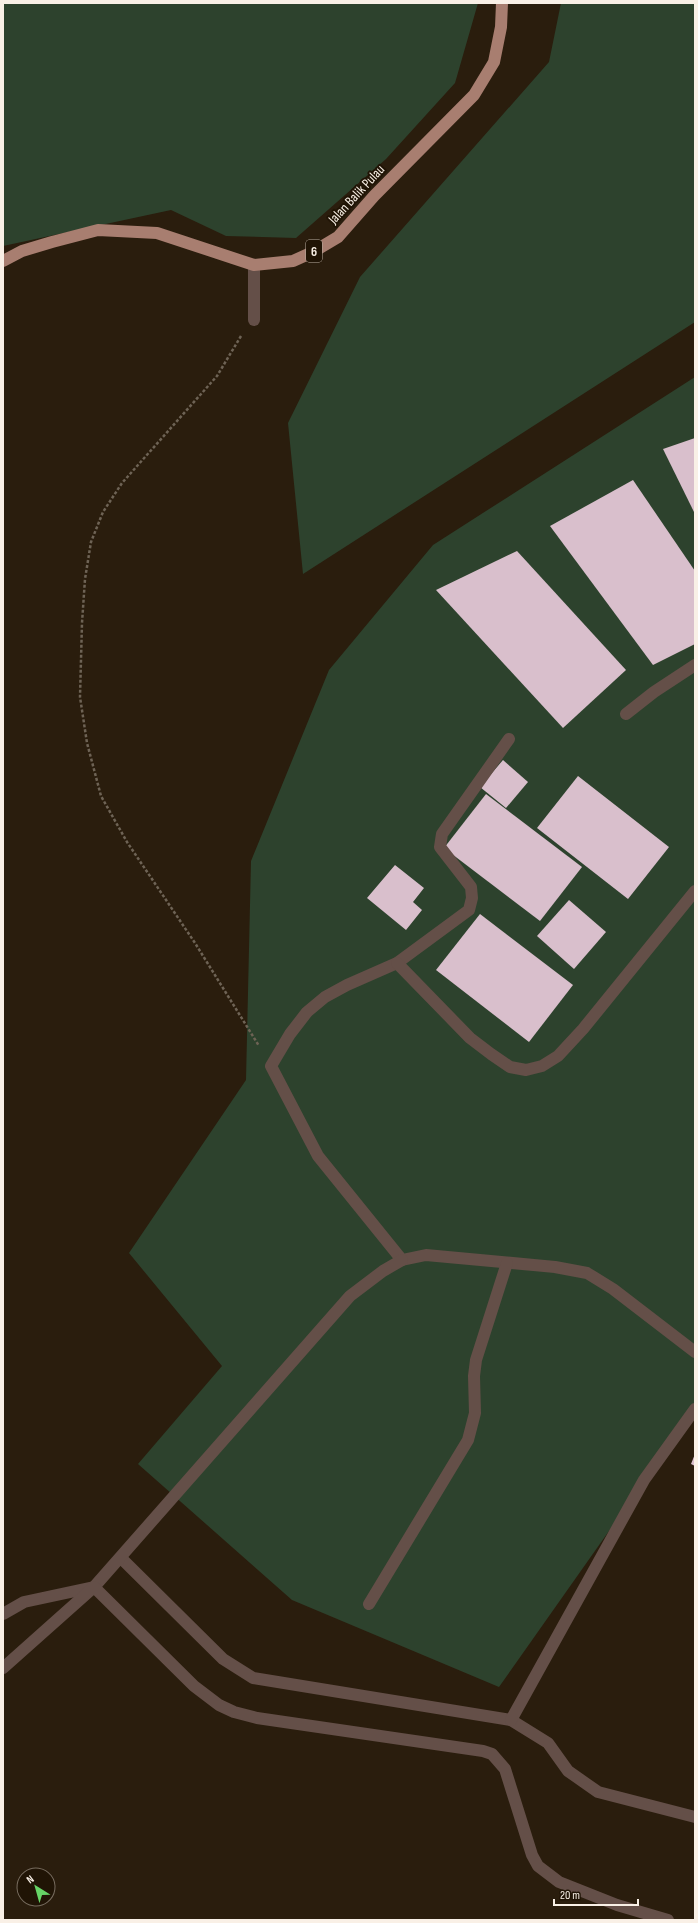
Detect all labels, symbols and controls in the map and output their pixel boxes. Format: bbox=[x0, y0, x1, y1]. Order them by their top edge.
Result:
street label: Jalan Balik Pulau bbox=[324, 161, 388, 228]
road number: 6 bbox=[306, 240, 322, 262]
north arrow bbox=[16, 1867, 56, 1907]
text: N bbox=[24, 1872, 37, 1886]
scale bar bbox=[554, 1881, 638, 1907]
text: 20 m bbox=[560, 1888, 580, 1903]

